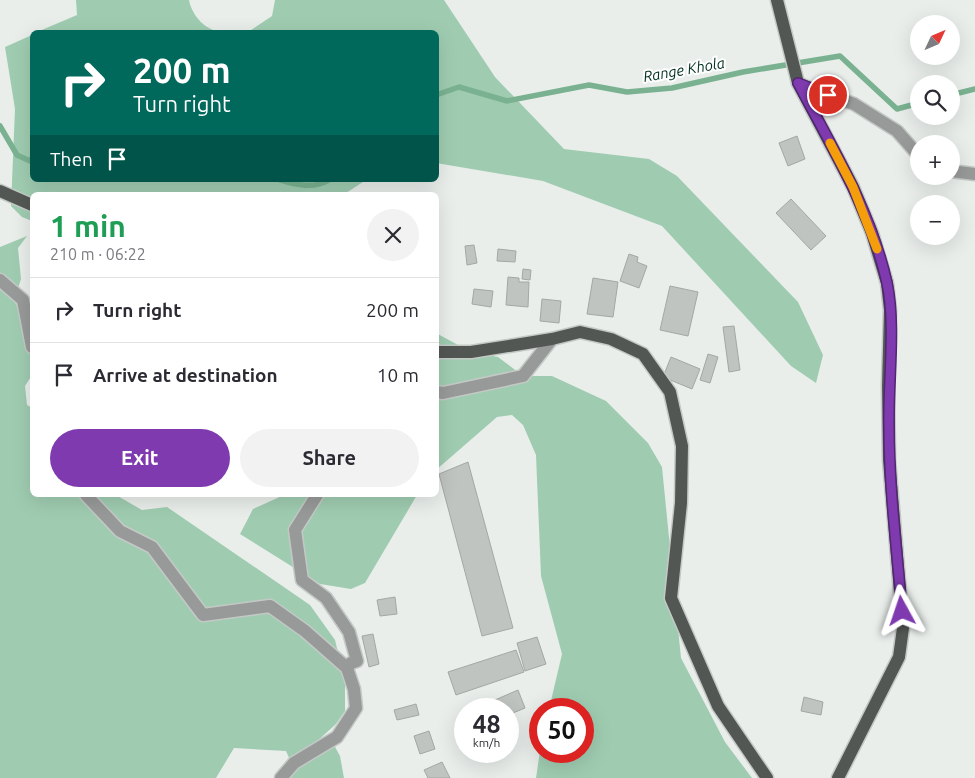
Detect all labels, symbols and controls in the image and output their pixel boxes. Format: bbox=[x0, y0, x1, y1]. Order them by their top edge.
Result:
north arrow bbox=[910, 15, 960, 65]
map controls bbox=[910, 15, 960, 245]
icon: right bbox=[50, 50, 115, 115]
text: 200 m bbox=[133, 50, 231, 90]
water label: Range Khola bbox=[642, 54, 726, 85]
pin bbox=[807, 74, 849, 116]
button: search bbox=[910, 75, 960, 125]
icon: arrive bbox=[814, 81, 842, 109]
text: Turn right bbox=[133, 91, 231, 116]
button: + bbox=[910, 135, 960, 185]
icon: arrive bbox=[103, 145, 131, 173]
text: Then bbox=[50, 148, 93, 170]
button: − bbox=[910, 195, 960, 245]
text: 1 min bbox=[50, 209, 126, 243]
button: close bbox=[367, 209, 419, 261]
text: 210 m · 06:22 bbox=[50, 245, 146, 263]
icon: right bbox=[50, 296, 78, 324]
text: Turn right bbox=[93, 299, 181, 321]
text: 200 m bbox=[366, 299, 419, 321]
icon: arrive bbox=[50, 361, 78, 389]
text: Arrive at destination bbox=[93, 364, 278, 386]
text: 10 m bbox=[377, 364, 419, 386]
button: Exit bbox=[50, 429, 230, 487]
button: Share bbox=[240, 429, 419, 487]
position arrow bbox=[875, 584, 927, 636]
speed limit sign: 50 bbox=[529, 698, 594, 763]
text: 48 bbox=[472, 710, 501, 738]
text: km/h bbox=[473, 736, 500, 749]

